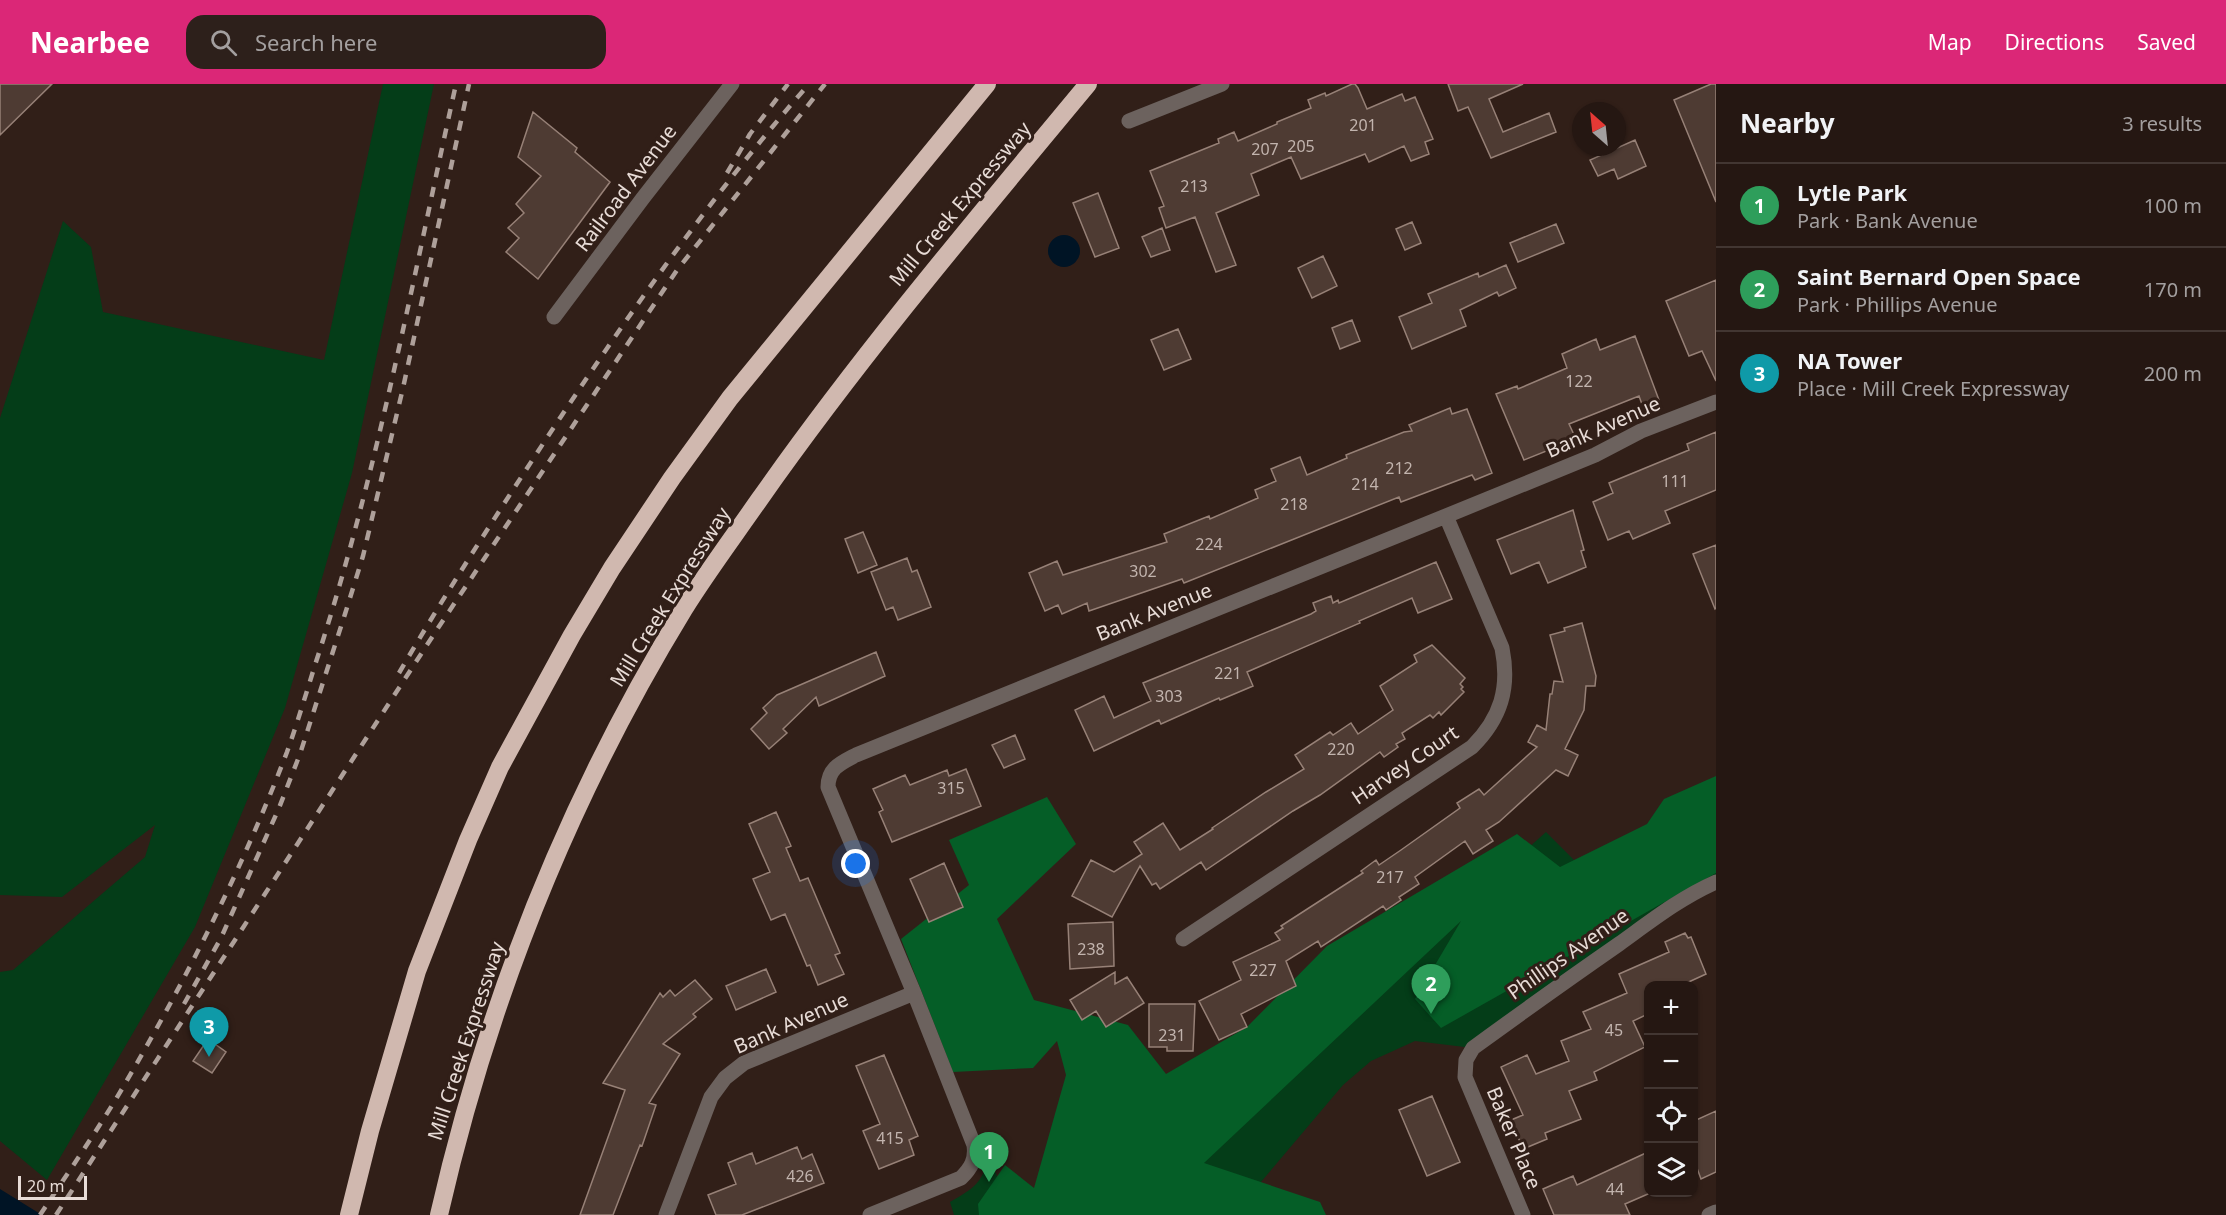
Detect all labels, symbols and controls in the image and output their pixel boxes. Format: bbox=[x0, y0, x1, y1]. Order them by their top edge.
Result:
search box bbox=[186, 15, 606, 69]
text: Nearbee bbox=[30, 23, 150, 61]
icon: search bbox=[207, 26, 240, 59]
text: Search here bbox=[255, 27, 377, 57]
text: Map bbox=[1928, 28, 1972, 56]
text: Directions bbox=[2005, 28, 2104, 56]
text: Saved bbox=[2137, 28, 2196, 56]
north arrow bbox=[1572, 102, 1626, 156]
text: Nearby bbox=[1740, 105, 1835, 141]
text: 3 results bbox=[2122, 110, 2202, 137]
house number: 201 bbox=[1349, 114, 1377, 136]
street label: Mill Creek Expressway bbox=[883, 115, 1037, 292]
street label: Railroad Avenue bbox=[569, 119, 682, 257]
house number: 205 bbox=[1287, 135, 1315, 157]
house number: 207 bbox=[1251, 138, 1279, 160]
house number: 213 bbox=[1180, 175, 1208, 197]
text: Lytle Park bbox=[1797, 177, 1907, 207]
text: 1 bbox=[1754, 192, 1765, 219]
text: 100 m bbox=[2144, 192, 2202, 219]
text: Park · Bank Avenue bbox=[1797, 207, 1978, 234]
text: Saint Bernard Open Space bbox=[1797, 261, 2081, 291]
text: 2 bbox=[1754, 276, 1765, 303]
text: 170 m bbox=[2144, 276, 2202, 303]
text: Park · Phillips Avenue bbox=[1797, 291, 1997, 318]
text: NA Tower bbox=[1797, 345, 1902, 375]
text: 3 bbox=[1754, 360, 1765, 387]
text: 200 m bbox=[2144, 360, 2202, 387]
house number: 122 bbox=[1565, 370, 1593, 392]
text: Place · Mill Creek Expressway bbox=[1797, 375, 2069, 402]
street label: Bank Avenue bbox=[1541, 389, 1664, 464]
house number: 212 bbox=[1385, 457, 1413, 479]
house number: 111 bbox=[1661, 470, 1689, 492]
house number: 214 bbox=[1351, 473, 1379, 495]
house number: 218 bbox=[1280, 493, 1308, 515]
street label: Mill Creek Expressway bbox=[603, 501, 736, 692]
house number: 224 bbox=[1195, 533, 1223, 555]
house number: 302 bbox=[1129, 560, 1157, 582]
street label: Bank Avenue bbox=[1092, 576, 1216, 647]
house number: 221 bbox=[1214, 662, 1242, 684]
house number: 303 bbox=[1155, 685, 1183, 707]
street label: Harvey Court bbox=[1346, 719, 1463, 810]
house number: 220 bbox=[1327, 738, 1355, 760]
house number: 315 bbox=[937, 777, 965, 799]
your location bbox=[841, 849, 870, 878]
house number: 217 bbox=[1376, 866, 1404, 888]
street label: Phillips Avenue bbox=[1502, 902, 1634, 1005]
street label: Mill Creek Expressway bbox=[421, 937, 511, 1144]
house number: 238 bbox=[1077, 938, 1105, 960]
house number: 227 bbox=[1249, 959, 1277, 981]
pin: 2 bbox=[1412, 964, 1450, 1014]
map controls bbox=[1644, 981, 1698, 1197]
button: + bbox=[1644, 981, 1698, 1035]
street label: Bank Avenue bbox=[729, 985, 852, 1060]
pin: 3 bbox=[190, 1008, 228, 1057]
house number: 45 bbox=[1605, 1019, 1623, 1041]
house number: 231 bbox=[1158, 1024, 1186, 1046]
button: − bbox=[1644, 1035, 1698, 1089]
street label: Baker Place bbox=[1481, 1082, 1548, 1193]
button: locate bbox=[1644, 1089, 1698, 1143]
house number: 415 bbox=[876, 1127, 904, 1149]
pin: 1 bbox=[970, 1132, 1008, 1182]
button: layers bbox=[1644, 1143, 1698, 1197]
house number: 426 bbox=[786, 1165, 814, 1187]
scale bar bbox=[18, 1173, 87, 1200]
text: 20 m bbox=[27, 1175, 64, 1197]
house number: 44 bbox=[1606, 1178, 1624, 1200]

